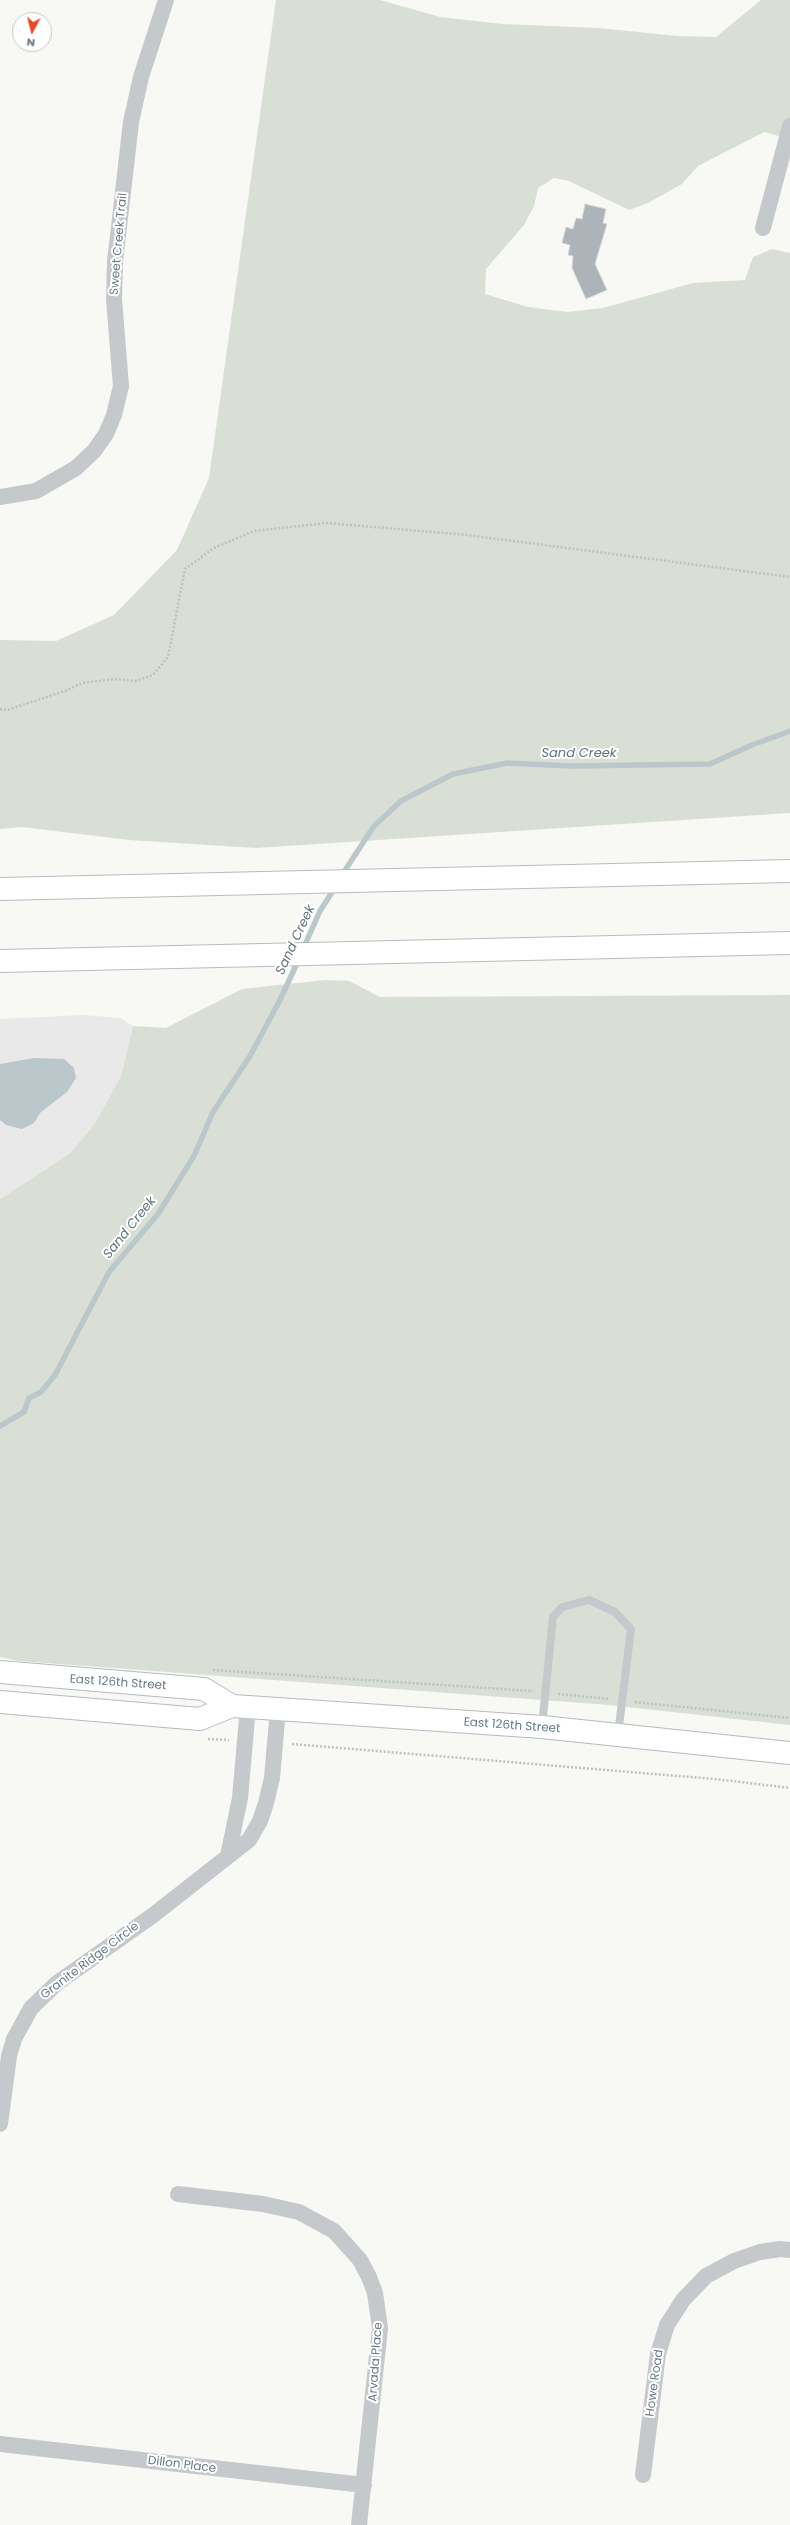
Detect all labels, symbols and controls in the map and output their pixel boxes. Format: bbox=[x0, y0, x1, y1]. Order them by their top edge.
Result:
north arrow bbox=[12, 12, 52, 52]
text: N bbox=[26, 34, 36, 51]
street label: Sweet Creek Trail bbox=[107, 192, 131, 296]
water label: Sand Creek bbox=[541, 746, 617, 762]
water label: Sand Creek bbox=[273, 903, 319, 977]
water label: Sand Creek bbox=[100, 1194, 160, 1262]
street label: East 126th Street bbox=[69, 1672, 167, 1694]
street label: East 126th Street bbox=[463, 1715, 561, 1737]
street label: Granite Ridge Circle bbox=[38, 1919, 142, 2003]
street label: Arvada Place bbox=[366, 2322, 386, 2402]
street label: Howe Road bbox=[643, 2348, 667, 2418]
street label: Dillon Place bbox=[147, 2454, 217, 2476]

